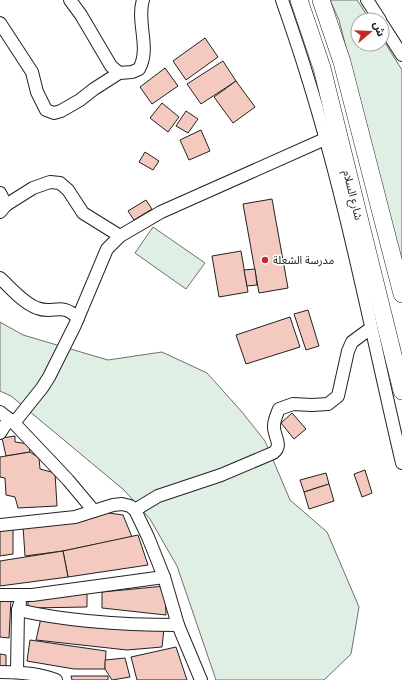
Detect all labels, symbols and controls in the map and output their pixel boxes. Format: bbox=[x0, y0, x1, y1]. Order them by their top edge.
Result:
north arrow bbox=[350, 12, 390, 52]
text: ش bbox=[370, 19, 389, 38]
street label: شارع السلام bbox=[339, 169, 366, 222]
place label: مدرسة الشعلة bbox=[273, 253, 334, 267]
marker: مدرسة الشعلة bbox=[260, 255, 270, 265]

